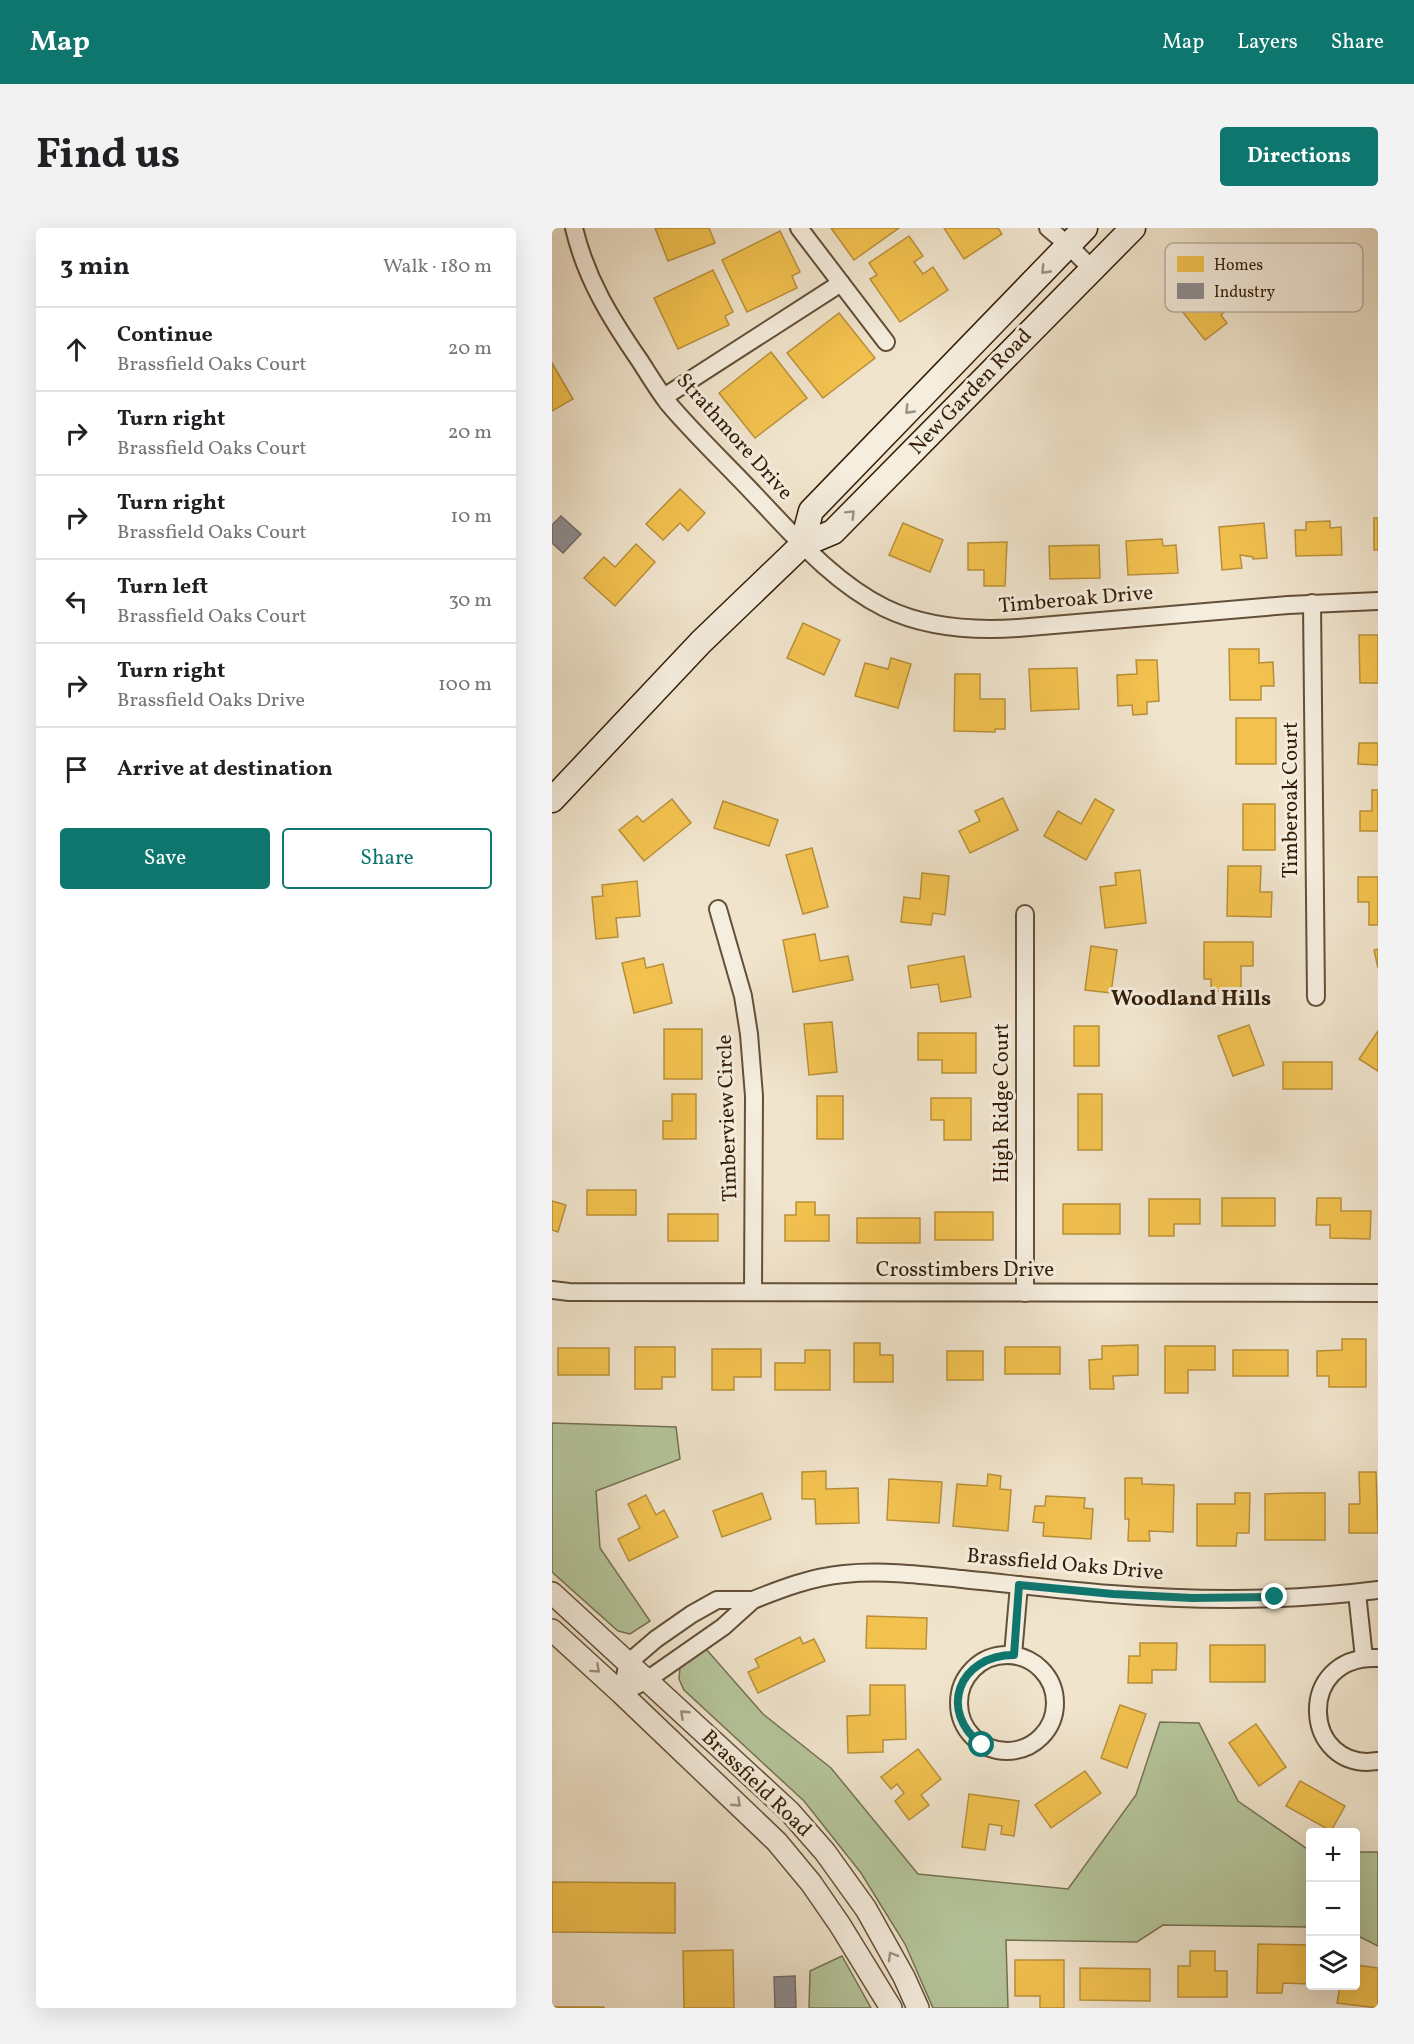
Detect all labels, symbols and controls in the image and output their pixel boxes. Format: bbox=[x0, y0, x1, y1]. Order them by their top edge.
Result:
text: Map bbox=[30, 23, 90, 62]
text: Map bbox=[1162, 28, 1204, 57]
text: Layers bbox=[1237, 28, 1298, 57]
text: Share bbox=[1331, 28, 1384, 57]
text: Find us bbox=[36, 127, 180, 186]
button: Directions bbox=[1220, 127, 1378, 186]
legend bbox=[1165, 243, 1363, 312]
text: 3 min bbox=[60, 249, 130, 285]
text: Walk · 180 m bbox=[383, 253, 492, 281]
text: Homes bbox=[1214, 255, 1263, 277]
one-way arrow bbox=[1041, 263, 1052, 274]
text: Industry bbox=[1214, 282, 1275, 304]
text: Continue bbox=[117, 320, 213, 351]
street label: New Garden Road bbox=[903, 322, 1039, 462]
icon: ahead bbox=[60, 333, 93, 366]
text: 20 m bbox=[448, 335, 492, 363]
text: Brassfield Oaks Court bbox=[117, 351, 307, 379]
street label: Strathmore Drive bbox=[669, 367, 799, 507]
text: Turn right bbox=[117, 404, 225, 435]
one-way arrow bbox=[905, 404, 916, 414]
icon: right bbox=[60, 417, 93, 450]
text: 20 m bbox=[448, 419, 492, 447]
text: Brassfield Oaks Court bbox=[117, 435, 307, 463]
text: Turn right bbox=[117, 488, 225, 519]
icon: right bbox=[60, 501, 93, 534]
text: 10 m bbox=[451, 503, 492, 531]
one-way arrow bbox=[843, 510, 854, 521]
text: Brassfield Oaks Court bbox=[117, 519, 307, 547]
text: Turn left bbox=[117, 572, 208, 603]
street label: Timberoak Drive bbox=[998, 579, 1154, 621]
icon: left bbox=[60, 585, 93, 618]
text: 30 m bbox=[448, 587, 492, 615]
text: Brassfield Oaks Court bbox=[117, 603, 307, 631]
text: Turn right bbox=[117, 656, 225, 687]
icon: right bbox=[60, 669, 93, 702]
text: 100 m bbox=[438, 671, 492, 699]
text: Brassfield Oaks Drive bbox=[117, 687, 305, 715]
street label: Timberoak Court bbox=[1277, 722, 1306, 878]
icon: arrive bbox=[60, 753, 93, 786]
text: Arrive at destination bbox=[117, 754, 333, 785]
button: Save bbox=[60, 828, 270, 889]
button: Share bbox=[282, 828, 492, 889]
district label: Woodland Hills bbox=[1111, 984, 1271, 1015]
street label: High Ridge Court bbox=[988, 1023, 1017, 1183]
street label: Timberview Circle bbox=[711, 1034, 745, 1202]
street label: Crosstimbers Drive bbox=[876, 1256, 1054, 1285]
street label: Brassfield Oaks Drive bbox=[965, 1542, 1165, 1588]
route end bbox=[1261, 1583, 1287, 1609]
one-way arrow bbox=[589, 1662, 599, 1673]
one-way arrow bbox=[680, 1711, 691, 1722]
street label: Brassfield Road bbox=[694, 1724, 818, 1844]
route start bbox=[968, 1731, 994, 1757]
one-way arrow bbox=[731, 1796, 741, 1807]
map controls bbox=[1306, 1828, 1360, 1990]
button: + bbox=[1306, 1828, 1360, 1882]
button: − bbox=[1306, 1882, 1360, 1936]
button: layers bbox=[1306, 1936, 1360, 1990]
one-way arrow bbox=[888, 1951, 899, 1962]

